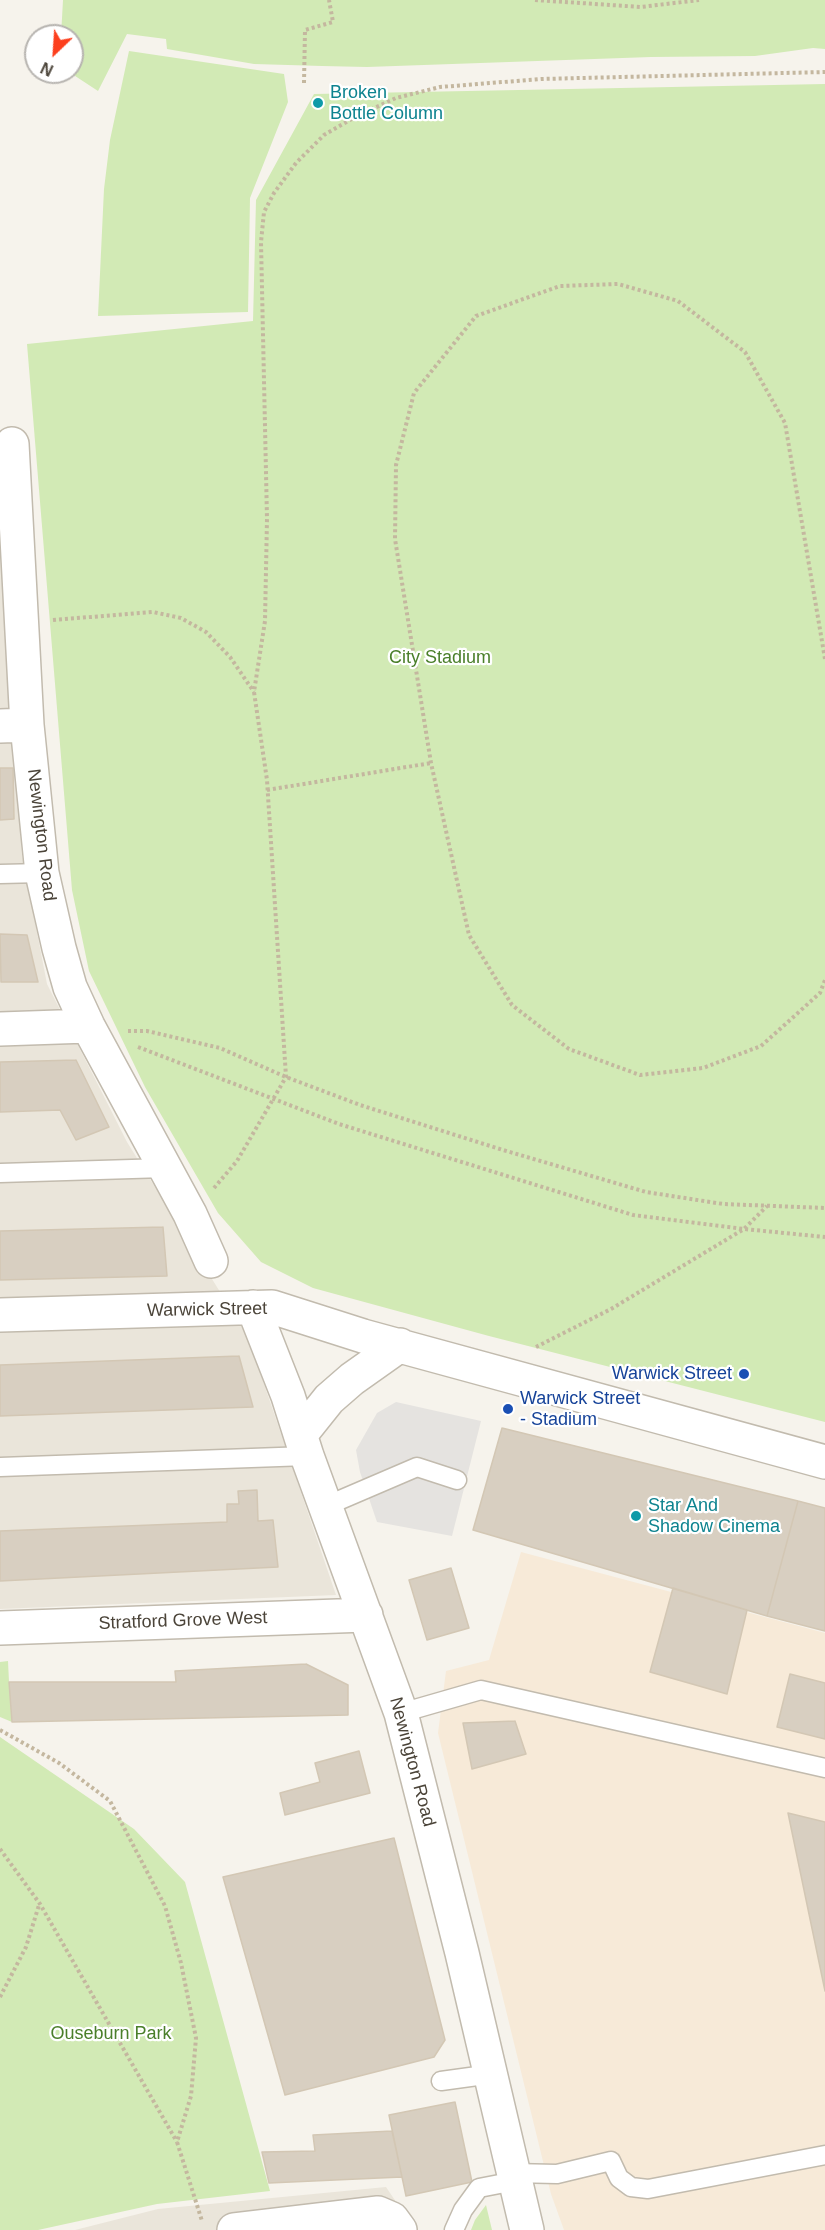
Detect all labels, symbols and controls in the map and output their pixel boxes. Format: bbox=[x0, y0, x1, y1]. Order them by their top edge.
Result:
north arrow bbox=[24, 24, 84, 84]
text: N bbox=[38, 59, 56, 79]
place label: Broken Bottle Column bbox=[330, 82, 443, 124]
marker: Broken Bottle Column bbox=[311, 96, 325, 110]
park label: City Stadium bbox=[389, 647, 491, 669]
street label: Newington Road bbox=[22, 768, 60, 902]
street label: Warwick Street bbox=[147, 1298, 267, 1322]
place label: Warwick Street bbox=[612, 1363, 732, 1385]
marker: Warwick Street bbox=[737, 1367, 751, 1381]
place label: Warwick Street - Stadium bbox=[520, 1388, 640, 1430]
marker: Warwick Street - Stadium bbox=[501, 1402, 515, 1416]
place label: Star And Shadow Cinema bbox=[648, 1495, 780, 1538]
marker: Star And Shadow Cinema bbox=[629, 1509, 643, 1523]
street label: Stratford Grove West bbox=[98, 1607, 268, 1635]
street label: Newington Road bbox=[384, 1695, 440, 1829]
park label: Ouseburn Park bbox=[50, 2023, 172, 2045]

